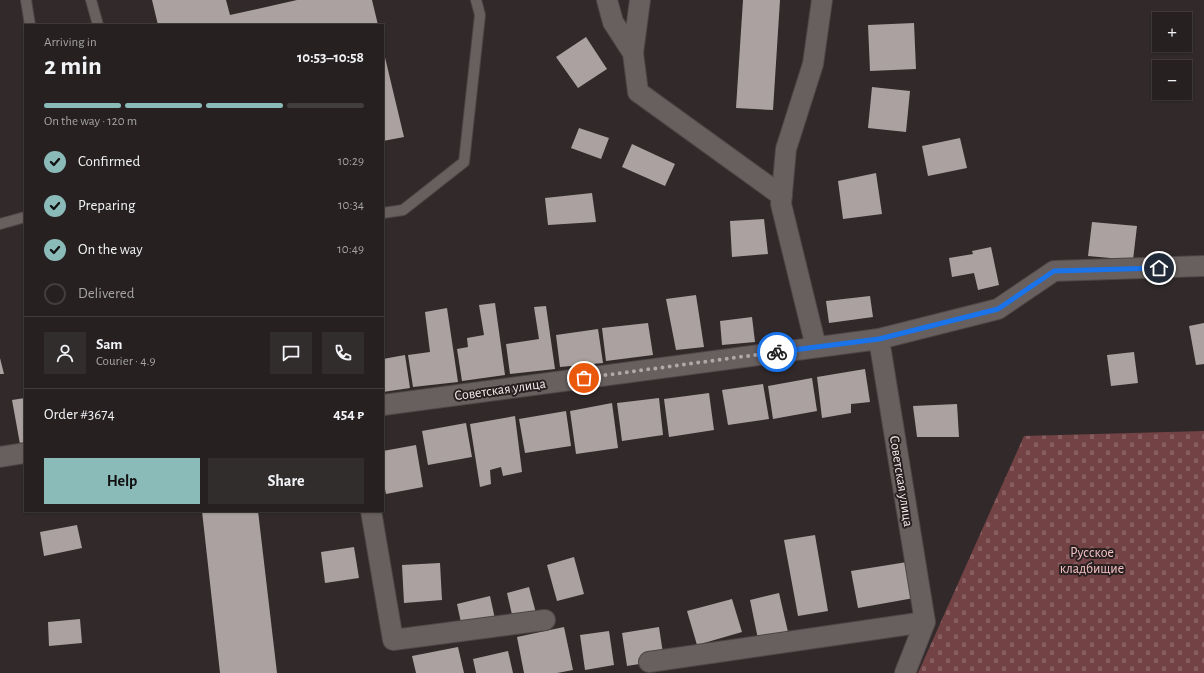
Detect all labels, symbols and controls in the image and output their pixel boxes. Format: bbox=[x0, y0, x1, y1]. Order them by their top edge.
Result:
map controls bbox=[1152, 12, 1192, 100]
button: + bbox=[1152, 12, 1192, 52]
text: Arriving in bbox=[44, 36, 97, 49]
text: 10:53–10:58 bbox=[297, 50, 364, 65]
text: 2 min bbox=[44, 53, 102, 79]
button: − bbox=[1152, 60, 1192, 100]
text: On the way · 120 m bbox=[44, 115, 137, 128]
icon: check bbox=[44, 151, 66, 173]
text: Confirmed bbox=[78, 154, 140, 169]
text: 10:29 bbox=[338, 155, 364, 168]
icon: check bbox=[44, 195, 66, 217]
text: Preparing bbox=[78, 198, 135, 213]
text: 10:34 bbox=[338, 199, 364, 212]
icon: check bbox=[44, 239, 66, 261]
text: On the way bbox=[78, 242, 143, 257]
text: 10:49 bbox=[337, 243, 364, 256]
pin bbox=[1142, 251, 1176, 285]
icon: home bbox=[1148, 257, 1170, 279]
text: Delivered bbox=[78, 286, 135, 301]
button: person bbox=[44, 332, 86, 374]
button: chat bbox=[270, 332, 312, 374]
button: phone bbox=[322, 332, 364, 374]
courier bbox=[757, 332, 797, 372]
text: Sam bbox=[96, 337, 122, 352]
icon: bike bbox=[766, 341, 788, 363]
text: Courier · 4.9 bbox=[96, 355, 156, 368]
pin bbox=[567, 361, 601, 395]
icon: bag bbox=[573, 367, 595, 389]
street label: Советская улица bbox=[454, 377, 547, 403]
text: Order #3674 bbox=[44, 407, 115, 422]
text: 454 ₽ bbox=[333, 407, 364, 422]
street label: Советская улица bbox=[887, 435, 915, 528]
button: Help bbox=[44, 458, 200, 504]
button: Share bbox=[208, 458, 364, 504]
park label: Русское кладбищие bbox=[1060, 546, 1124, 576]

